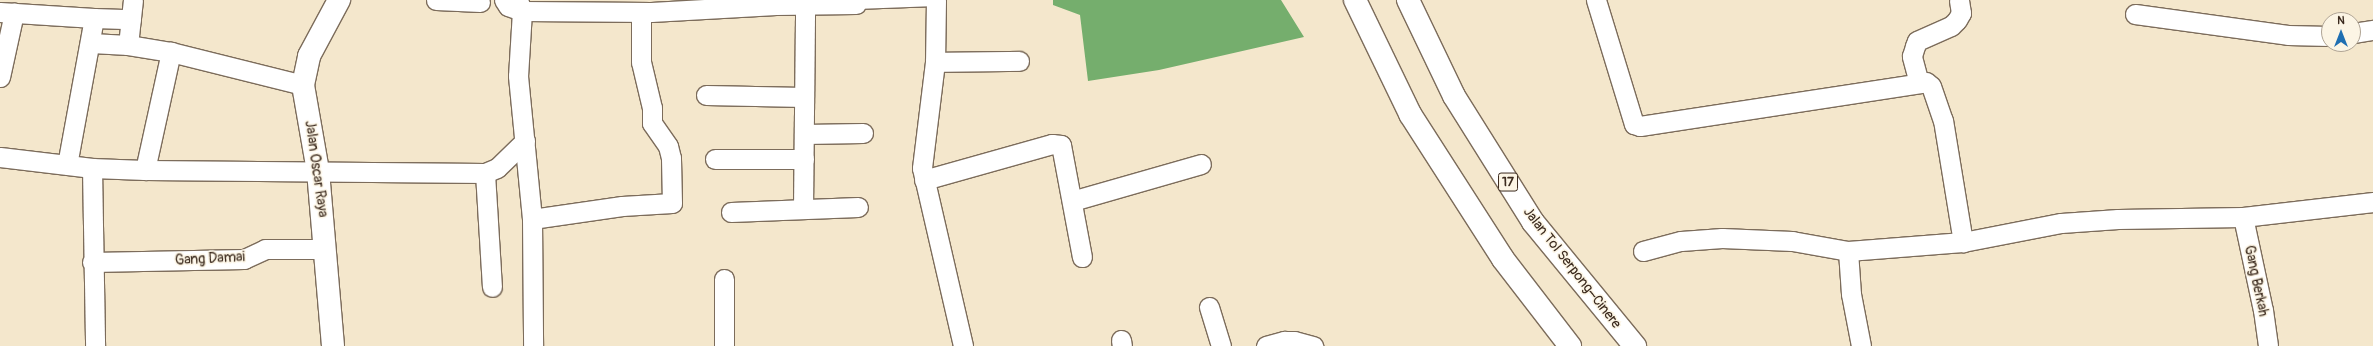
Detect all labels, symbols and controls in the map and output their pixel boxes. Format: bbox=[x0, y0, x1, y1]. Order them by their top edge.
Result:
north arrow bbox=[2321, 12, 2361, 52]
text: N bbox=[2337, 14, 2345, 27]
street label: Jalan Oscar Raya bbox=[301, 120, 331, 218]
road number: 17 bbox=[1498, 171, 1518, 193]
street label: Jalan Tol Serpong–Cinere bbox=[1519, 204, 1625, 332]
street label: Gang Berkah bbox=[2240, 244, 2272, 318]
street label: Gang Damai bbox=[175, 249, 245, 269]

